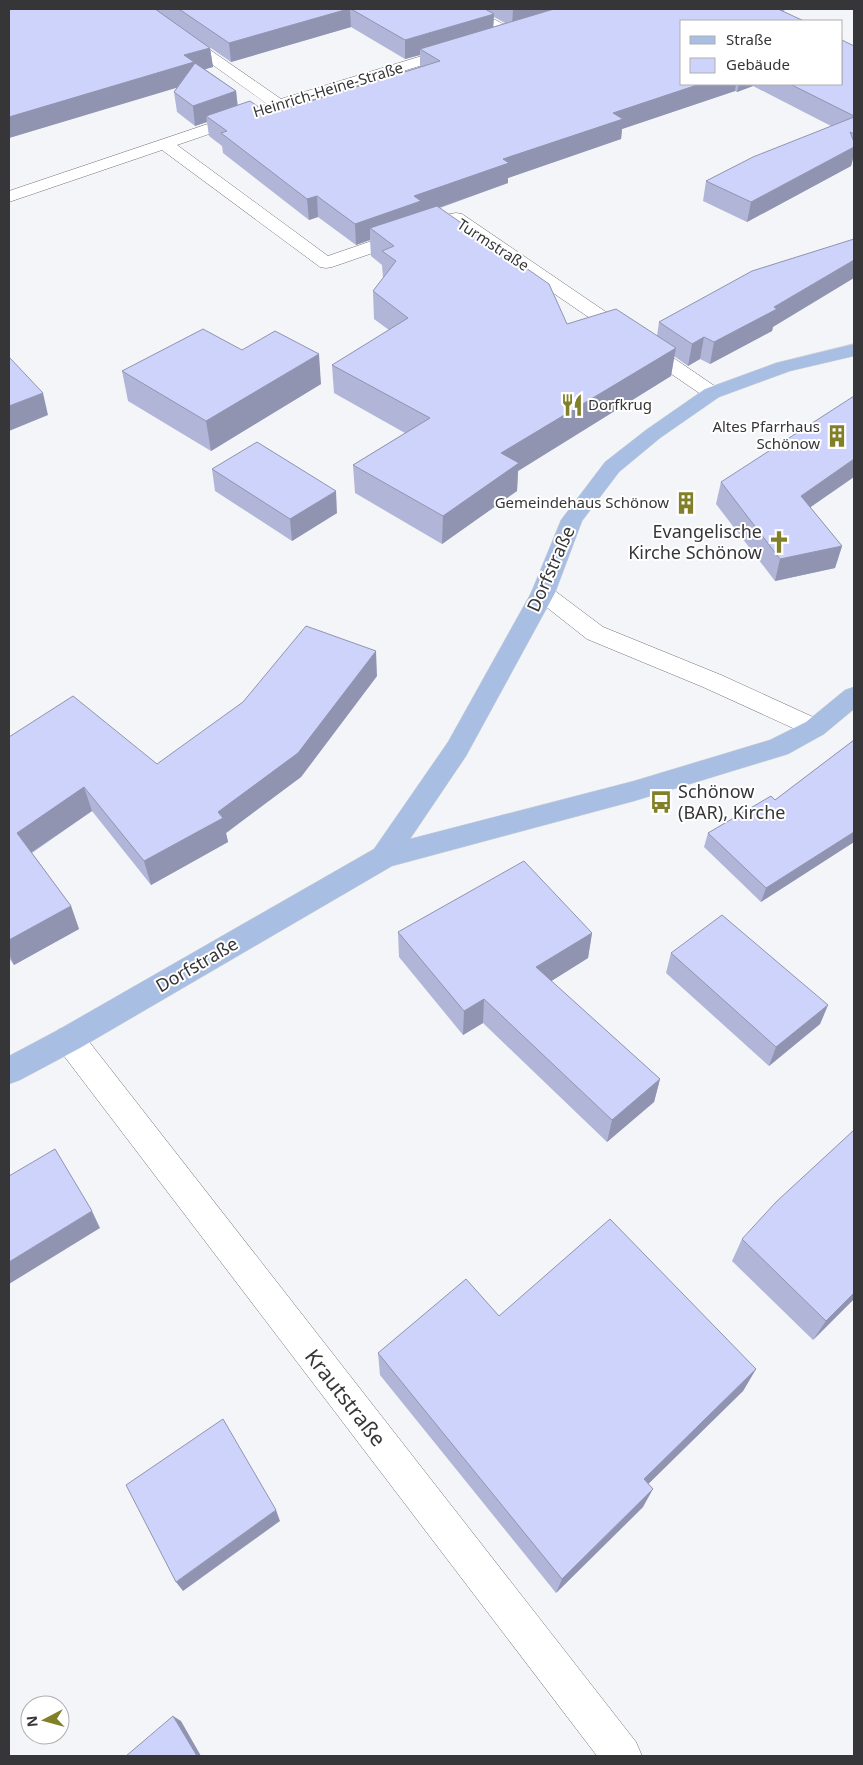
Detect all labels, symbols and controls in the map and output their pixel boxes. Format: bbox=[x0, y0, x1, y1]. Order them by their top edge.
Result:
legend bbox=[680, 20, 843, 85]
text: Straße bbox=[726, 29, 772, 49]
text: Gebäude bbox=[726, 54, 790, 74]
street label: Heinrich-Heine-Straße bbox=[250, 57, 405, 121]
street label: Turmstraße bbox=[454, 213, 533, 275]
restaurant icon: Dorfkrug bbox=[559, 392, 585, 418]
place label: Dorfkrug bbox=[588, 394, 652, 414]
place label: Altes Pfarrhaus Schönow bbox=[712, 416, 820, 453]
building icon: Altes Pfarrhaus Schönow bbox=[824, 423, 850, 449]
building icon: Gemeindehaus Schönow bbox=[673, 490, 699, 516]
place label: Gemeindehaus Schönow bbox=[495, 492, 669, 512]
place label: Evangelische Kirche Schönow bbox=[628, 519, 762, 564]
street label: Dorfstraße bbox=[521, 522, 580, 615]
church icon: Evangelische Kirche Schönow bbox=[766, 529, 792, 555]
place label: Schönow (BAR), Kirche bbox=[678, 779, 785, 824]
bus stop icon: Schönow (BAR), Kirche bbox=[648, 789, 674, 815]
street label: Dorfstraße bbox=[151, 931, 242, 997]
street label: Krautstraße bbox=[299, 1343, 393, 1452]
north arrow bbox=[20, 1695, 70, 1745]
text: N bbox=[22, 1715, 42, 1728]

